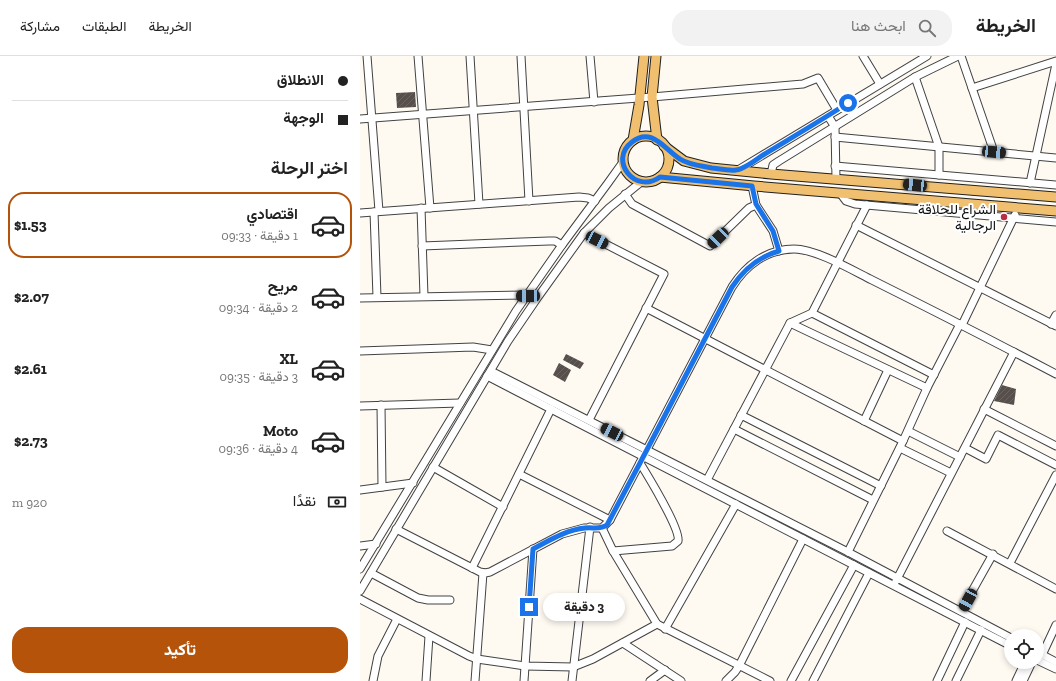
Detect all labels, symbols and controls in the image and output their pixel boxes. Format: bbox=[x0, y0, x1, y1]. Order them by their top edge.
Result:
search box bbox=[672, 10, 952, 46]
text: الخريطة bbox=[976, 14, 1036, 37]
text: ابحث هنا bbox=[851, 17, 906, 35]
icon: search bbox=[916, 17, 938, 39]
text: مشاركة bbox=[20, 18, 60, 35]
text: الطبقات bbox=[82, 18, 126, 35]
text: الخريطة bbox=[148, 18, 192, 35]
text: الانطلاق bbox=[277, 71, 324, 89]
route start bbox=[839, 94, 857, 112]
text: الوجهة bbox=[283, 109, 324, 127]
car bbox=[982, 145, 1006, 159]
text: اختر الرحلة bbox=[271, 157, 348, 179]
car bbox=[903, 178, 927, 192]
place label: الشراع للحلاقة الرجالية bbox=[918, 201, 996, 234]
text: اقتصادي bbox=[246, 205, 298, 223]
icon: car bbox=[310, 207, 346, 243]
marker: الشراع للحلاقة الرجالية bbox=[999, 212, 1009, 222]
text: $1.53 bbox=[14, 216, 47, 234]
car bbox=[705, 225, 731, 251]
text: 1 دقيقة · 09:33 bbox=[221, 228, 298, 243]
car bbox=[584, 229, 610, 251]
text: مريح bbox=[268, 277, 298, 295]
icon: car bbox=[310, 279, 346, 315]
text: $2.07 bbox=[14, 288, 49, 306]
car bbox=[516, 290, 540, 302]
text: 2 دقيقة · 09:34 bbox=[219, 300, 298, 315]
text: XL bbox=[280, 350, 298, 368]
icon: car bbox=[310, 351, 346, 387]
text: $2.61 bbox=[14, 360, 47, 378]
text: 3 دقيقة · 09:35 bbox=[220, 369, 298, 384]
car bbox=[599, 421, 625, 443]
text: Moto bbox=[263, 422, 298, 440]
icon: car bbox=[310, 423, 346, 459]
text: $2.73 bbox=[14, 432, 48, 450]
text: 4 دقيقة · 09:36 bbox=[219, 441, 298, 456]
icon: cash bbox=[326, 491, 348, 513]
text: نقدًا bbox=[293, 492, 316, 510]
text: 920 m bbox=[12, 495, 47, 510]
car bbox=[957, 587, 979, 613]
callout: 3 دقيقة bbox=[543, 593, 625, 621]
route end bbox=[520, 598, 538, 616]
text: 3 دقيقة bbox=[564, 599, 604, 614]
button: تأكيد bbox=[12, 627, 348, 673]
map controls bbox=[1004, 629, 1044, 669]
button: locate bbox=[1004, 629, 1044, 669]

